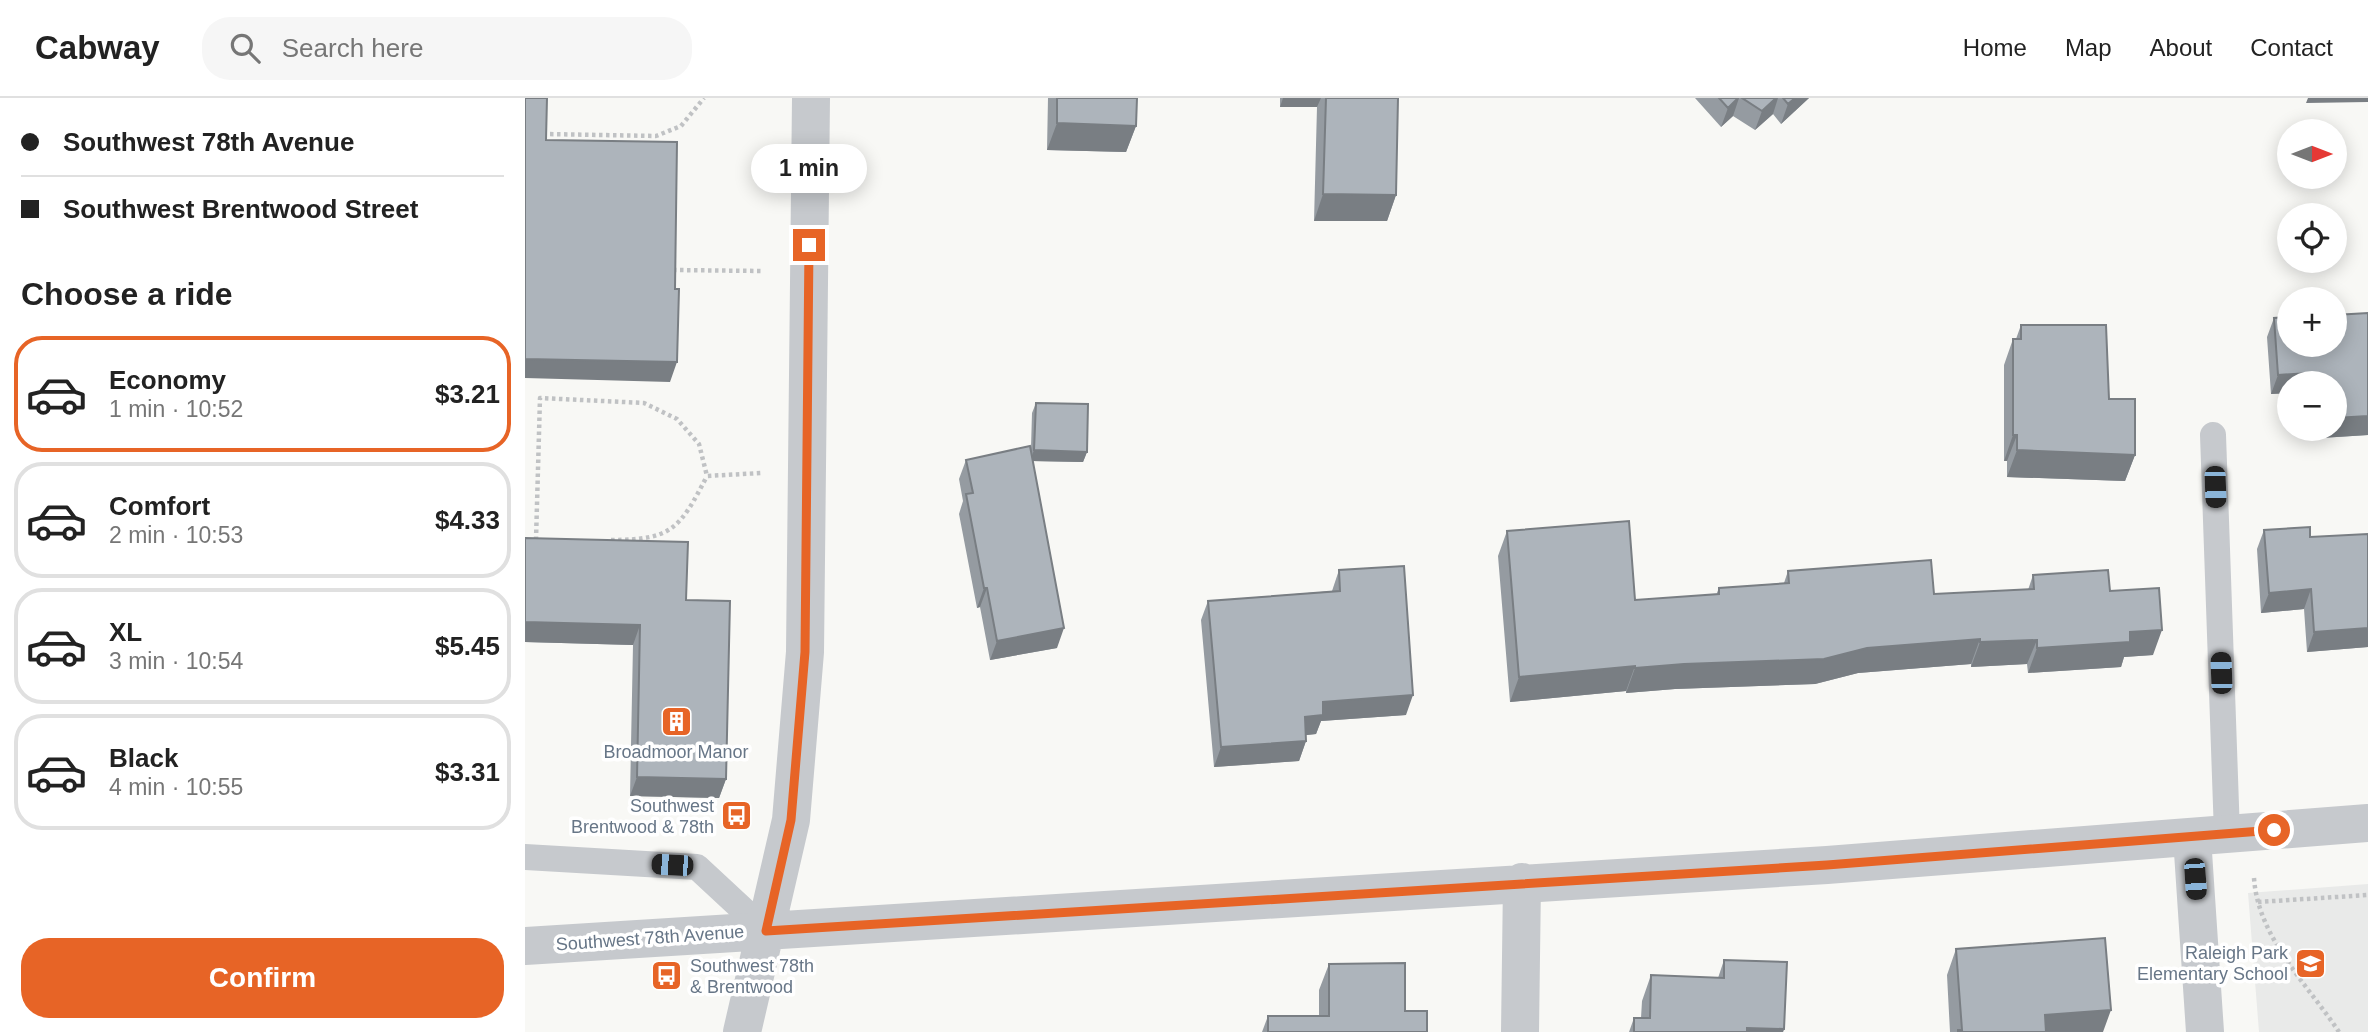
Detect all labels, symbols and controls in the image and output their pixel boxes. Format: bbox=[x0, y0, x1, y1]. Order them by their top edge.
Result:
search box bbox=[202, 17, 692, 80]
text: Cabway bbox=[35, 29, 160, 66]
icon: search bbox=[226, 29, 264, 67]
text: Search here bbox=[282, 33, 423, 63]
text: Home bbox=[1963, 34, 2027, 61]
text: Map bbox=[2065, 34, 2112, 61]
text: About bbox=[2150, 34, 2212, 61]
text: Contact bbox=[2250, 34, 2333, 61]
north arrow bbox=[2277, 119, 2347, 189]
map controls bbox=[2277, 119, 2347, 441]
text: Southwest 78th Avenue bbox=[63, 127, 354, 157]
callout: 1 min bbox=[751, 144, 867, 192]
text: 1 min bbox=[779, 155, 839, 181]
text: Southwest Brentwood Street bbox=[63, 194, 418, 224]
button: locate bbox=[2277, 203, 2347, 273]
route end bbox=[793, 229, 825, 261]
text: Choose a ride bbox=[21, 276, 233, 312]
button: + bbox=[2277, 287, 2347, 357]
icon: car bbox=[25, 363, 88, 426]
text: Economy bbox=[109, 365, 226, 395]
button: − bbox=[2277, 371, 2347, 441]
text: $3.21 bbox=[435, 379, 500, 409]
text: 1 min · 10:52 bbox=[109, 396, 243, 422]
car bbox=[2204, 466, 2227, 508]
icon: car bbox=[25, 489, 88, 552]
text: Comfort bbox=[109, 491, 210, 521]
text: $4.33 bbox=[435, 505, 500, 535]
text: 2 min · 10:53 bbox=[109, 522, 243, 548]
icon: car bbox=[25, 615, 88, 678]
text: XL bbox=[109, 617, 142, 647]
text: $5.45 bbox=[435, 631, 500, 661]
text: 3 min · 10:54 bbox=[109, 648, 243, 674]
car bbox=[2210, 652, 2233, 694]
building icon: Broadmoor Manor bbox=[659, 704, 693, 738]
icon: car bbox=[25, 741, 88, 804]
place label: Broadmoor Manor bbox=[603, 742, 749, 762]
text: Black bbox=[109, 743, 178, 773]
text: $3.31 bbox=[435, 757, 500, 787]
text: 4 min · 10:55 bbox=[109, 774, 243, 800]
place label: Southwest Brentwood & 78th bbox=[571, 796, 714, 837]
bus stop icon: Southwest Brentwood & 78th bbox=[720, 799, 754, 833]
route start bbox=[2258, 814, 2290, 846]
car bbox=[651, 853, 694, 877]
car bbox=[2184, 857, 2207, 901]
street label: Southwest 78th Avenue bbox=[555, 921, 745, 955]
button: Confirm bbox=[21, 938, 504, 1018]
place label: Raleigh Park Elementary School bbox=[2137, 943, 2289, 984]
school or university icon: Raleigh Park Elementary School bbox=[2294, 946, 2328, 980]
place label: Southwest 78th & Brentwood bbox=[690, 956, 814, 997]
bus stop icon: Southwest 78th & Brentwood bbox=[650, 959, 684, 993]

